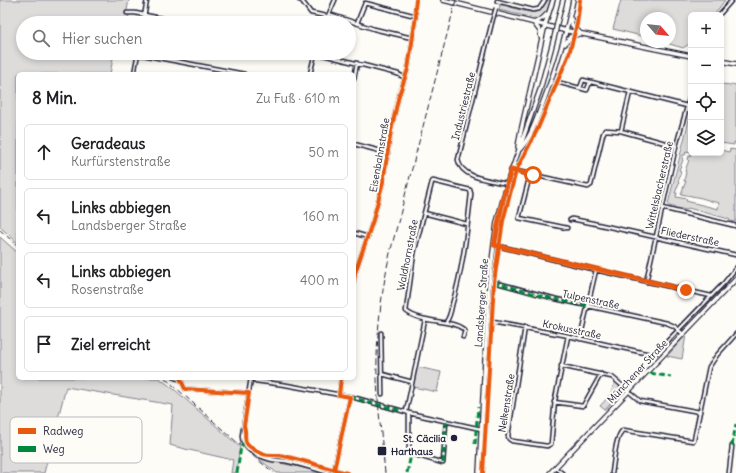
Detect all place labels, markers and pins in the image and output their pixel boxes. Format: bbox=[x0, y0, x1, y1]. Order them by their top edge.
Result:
place label: St. Cäcilia bbox=[403, 432, 446, 445]
marker: St. Cäcilia bbox=[449, 433, 459, 443]
marker: Harthaus bbox=[376, 445, 388, 457]
place label: Harthaus bbox=[391, 445, 434, 458]

